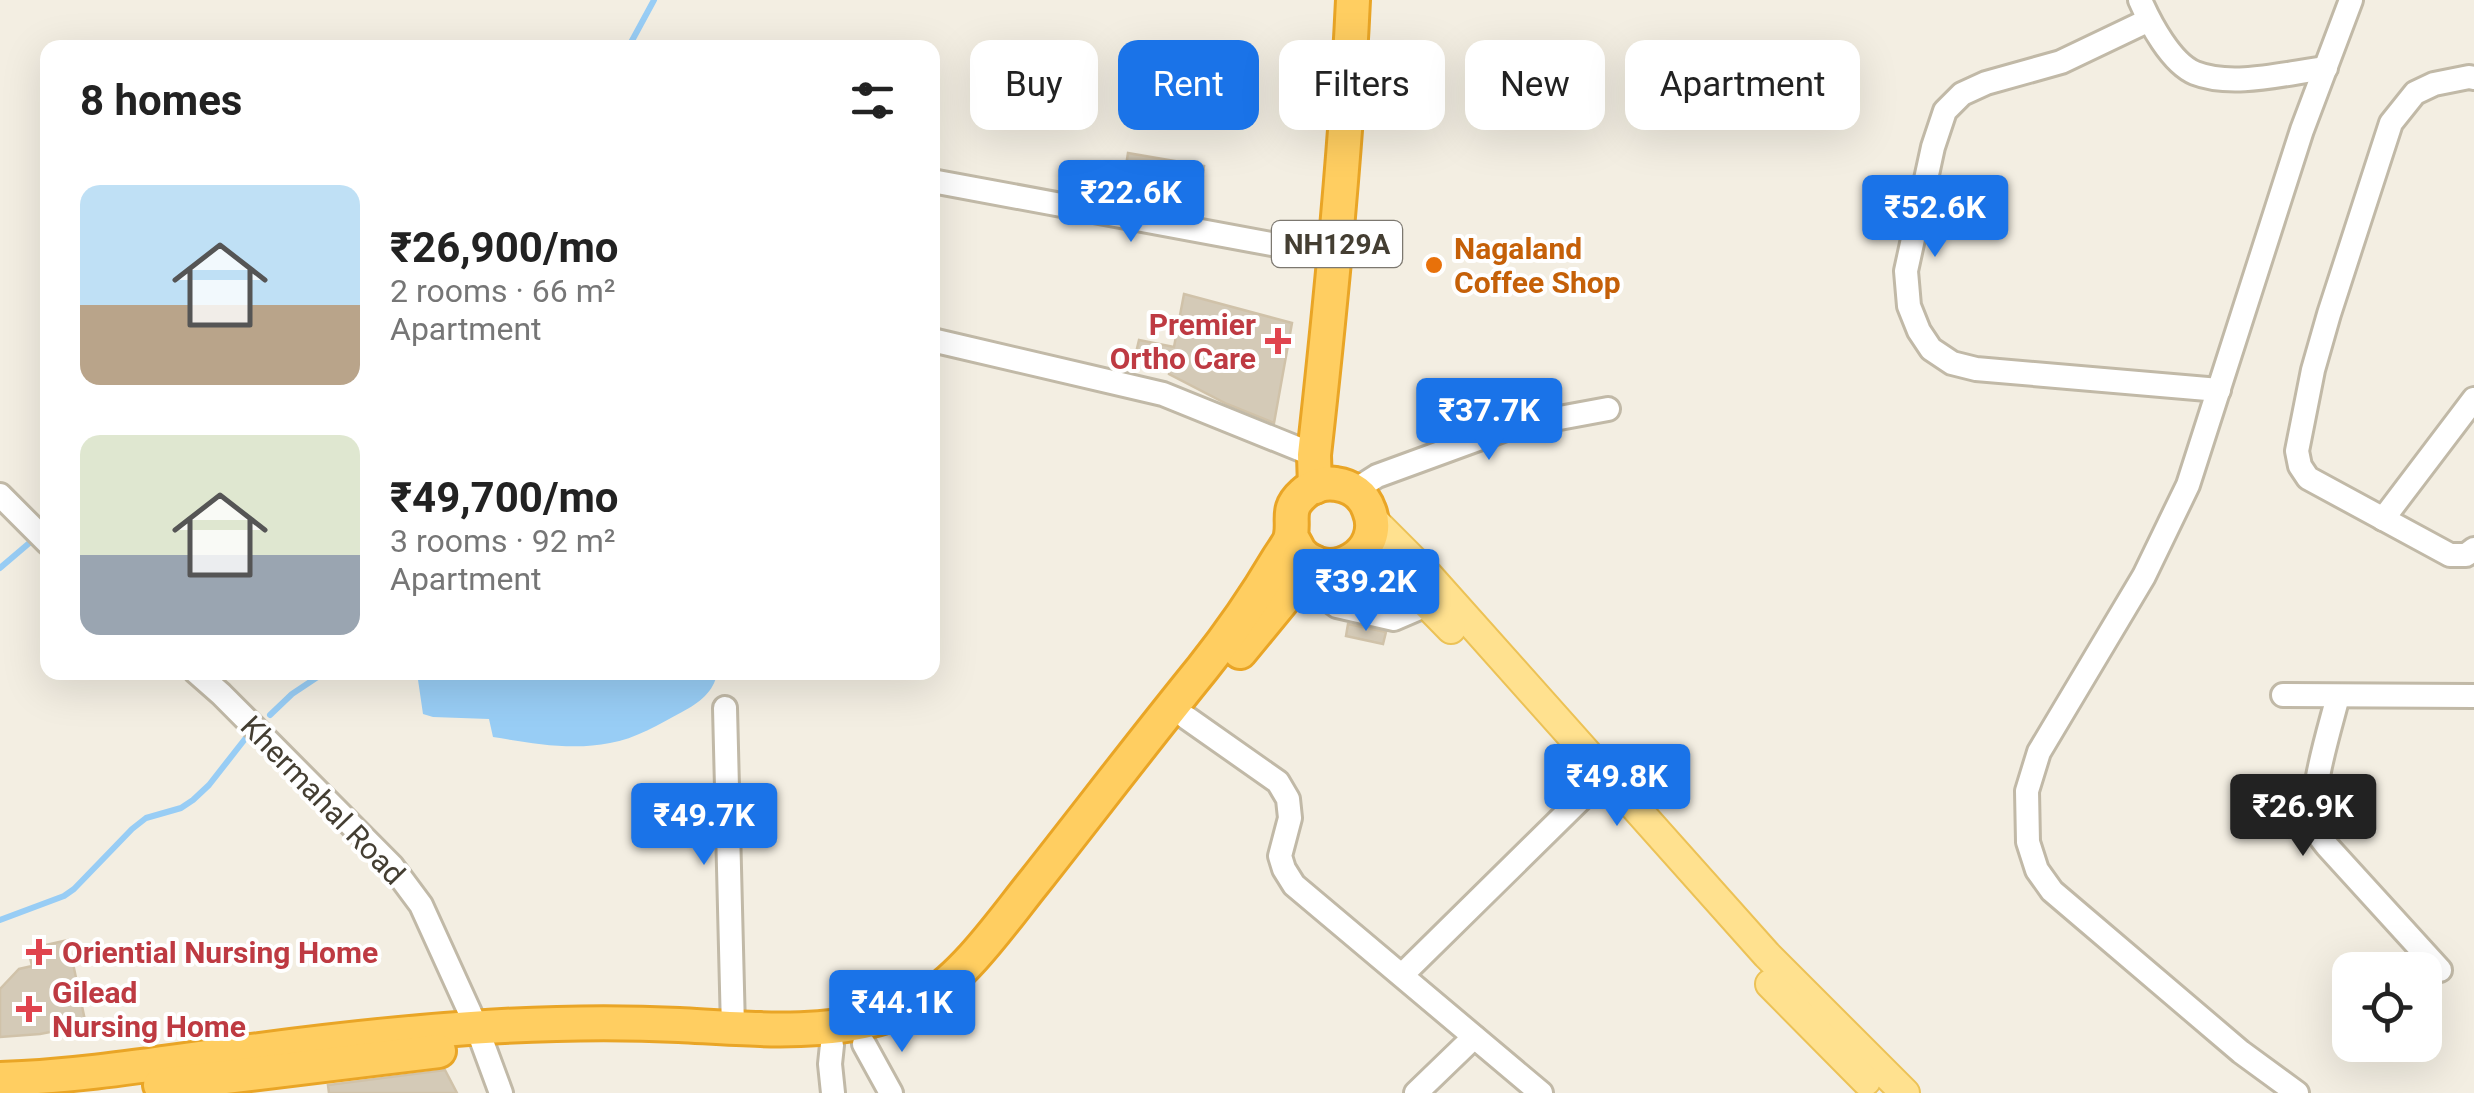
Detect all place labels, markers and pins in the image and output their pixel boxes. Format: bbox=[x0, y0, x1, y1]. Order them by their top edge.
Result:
pin: ₹22.6K bbox=[1050, 160, 1212, 245]
pin: ₹52.6K bbox=[1854, 175, 2016, 260]
place label: Nagaland Coffee Shop bbox=[1454, 231, 1621, 300]
marker: Nagaland Coffee Shop bbox=[1423, 254, 1445, 276]
place label: Premier Ortho Care bbox=[1110, 307, 1256, 376]
marker: Premier Ortho Care bbox=[1265, 328, 1291, 354]
pin: ₹37.7K bbox=[1408, 378, 1570, 463]
pin: ₹39.2K bbox=[1285, 549, 1447, 634]
pin: ₹49.8K bbox=[1536, 744, 1698, 829]
pin: ₹26.9K bbox=[2222, 774, 2384, 859]
pin: ₹49.7K bbox=[623, 783, 785, 868]
place label: Oriential Nursing Home bbox=[62, 935, 378, 970]
marker: Oriential Nursing Home bbox=[26, 939, 52, 965]
pin: ₹44.1K bbox=[821, 970, 983, 1055]
place label: Gilead Nursing Home bbox=[52, 975, 246, 1044]
marker: Gilead Nursing Home bbox=[16, 996, 42, 1022]

